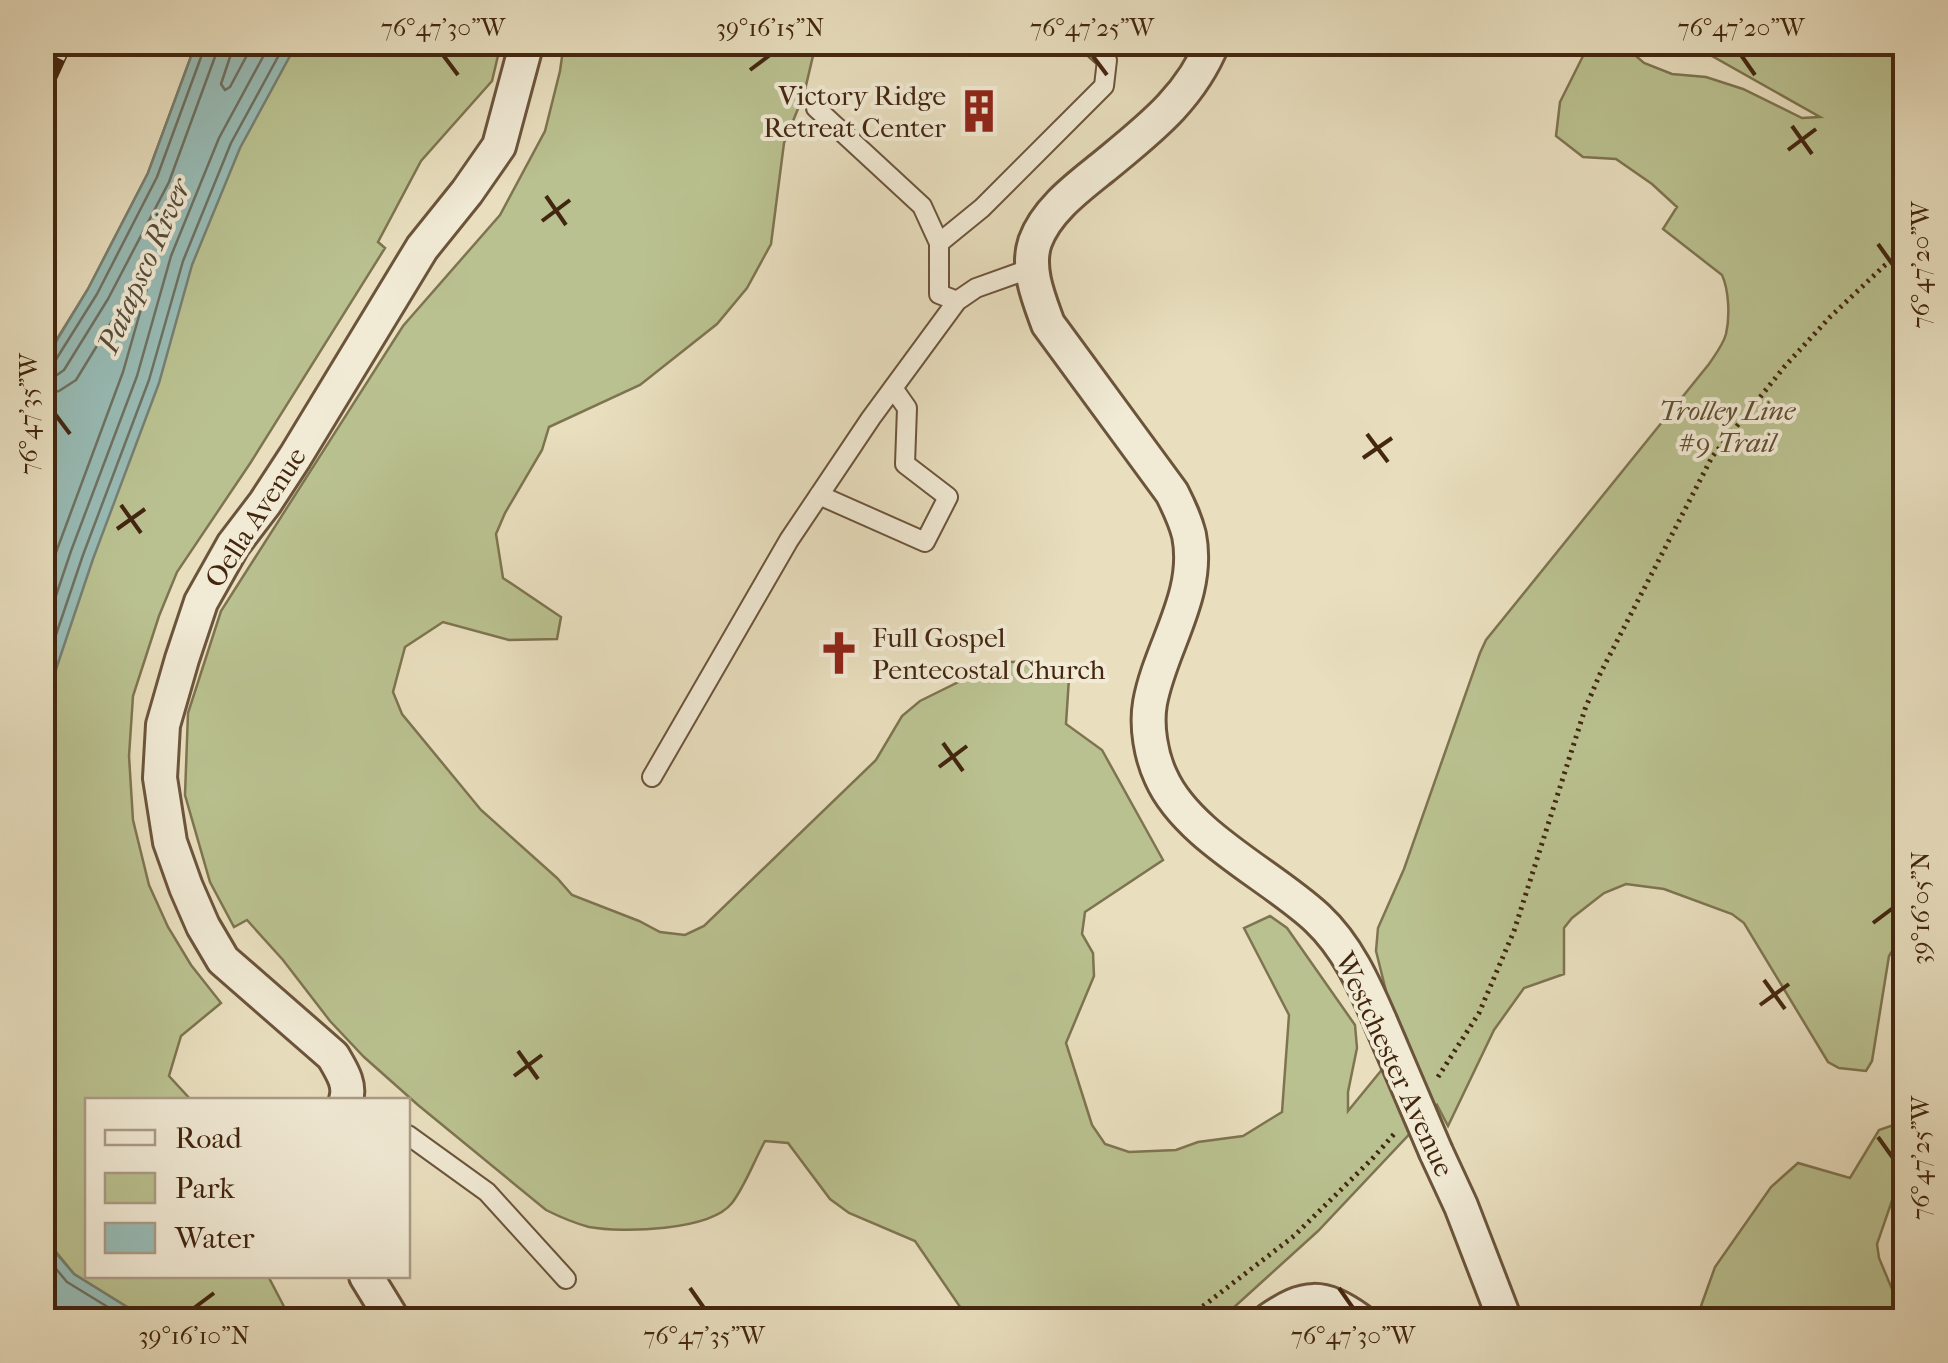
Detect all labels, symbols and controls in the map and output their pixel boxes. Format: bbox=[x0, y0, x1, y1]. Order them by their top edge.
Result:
text: 76°47'30"W bbox=[381, 13, 507, 42]
text: 39°16'15"N bbox=[716, 13, 824, 42]
text: 76°47'25"W bbox=[1030, 13, 1156, 42]
text: 76°47'20"W bbox=[1677, 13, 1806, 42]
place label: Victory Ridge Retreat Center bbox=[763, 79, 946, 144]
building icon: Victory Ridge Retreat Center bbox=[955, 87, 1003, 135]
water label: Patapsco River bbox=[90, 171, 199, 360]
text: 76°47'20"W bbox=[1906, 200, 1935, 329]
text: 76°47'35"W bbox=[14, 352, 43, 475]
park label: Trolley Line #9 Trail bbox=[1659, 394, 1796, 459]
street label: Oella Avenue bbox=[198, 441, 313, 594]
place label: Full Gospel Pentecostal Church bbox=[872, 621, 1106, 686]
church icon: Full Gospel Pentecostal Church bbox=[815, 629, 863, 677]
text: 39°16'05"N bbox=[1906, 851, 1935, 965]
street label: Westchester Avenue bbox=[1328, 946, 1461, 1182]
text: 76°47'25"W bbox=[1906, 1094, 1935, 1220]
legend bbox=[85, 1098, 410, 1278]
text: Road bbox=[175, 1121, 242, 1156]
text: Park bbox=[175, 1171, 235, 1206]
text: Water bbox=[174, 1221, 255, 1256]
text: 39°16'10"N bbox=[138, 1321, 250, 1350]
text: 76°47'35"W bbox=[643, 1321, 766, 1350]
text: 76°47'30"W bbox=[1291, 1321, 1417, 1350]

